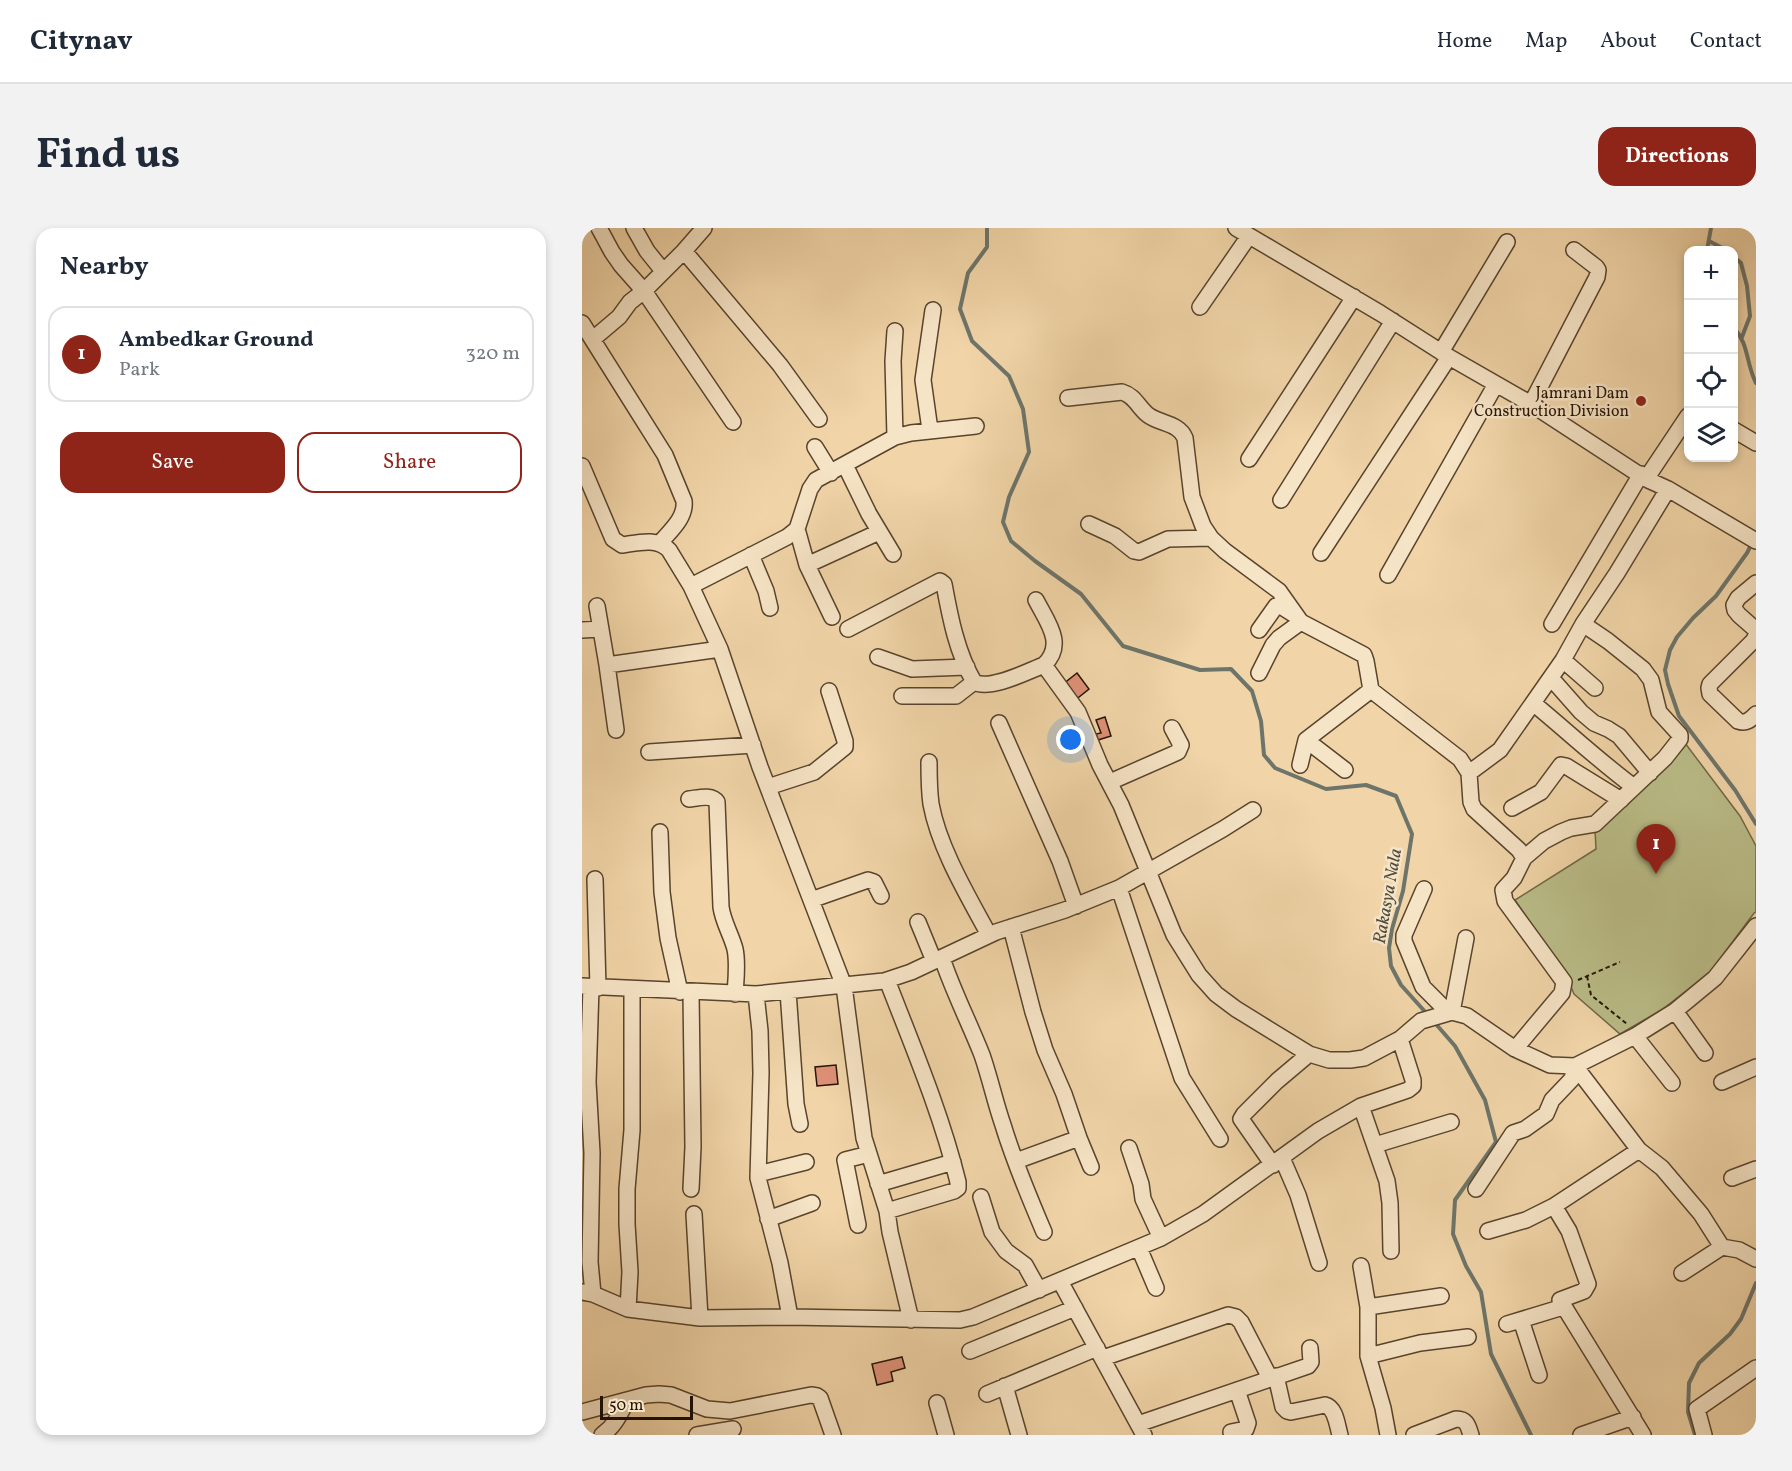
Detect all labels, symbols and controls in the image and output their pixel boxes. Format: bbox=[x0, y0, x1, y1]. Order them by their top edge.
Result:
text: Citynav bbox=[30, 22, 133, 61]
text: Home bbox=[1437, 27, 1492, 56]
text: Map bbox=[1525, 27, 1567, 56]
text: About bbox=[1600, 27, 1657, 56]
text: Contact bbox=[1690, 27, 1762, 56]
text: Find us bbox=[36, 127, 180, 186]
button: Directions bbox=[1598, 127, 1756, 186]
map controls bbox=[1684, 246, 1738, 462]
button: + bbox=[1684, 246, 1738, 300]
text: Nearby bbox=[60, 249, 149, 285]
button: − bbox=[1684, 300, 1738, 354]
text: Ambedkar Ground bbox=[119, 325, 314, 356]
text: 1 bbox=[77, 340, 86, 368]
text: 320 m bbox=[465, 340, 520, 368]
button: locate bbox=[1684, 354, 1738, 408]
text: Park bbox=[119, 356, 160, 384]
place label: Jamrani Dam Construction Division bbox=[1474, 383, 1629, 423]
marker: Jamrani Dam Construction Division bbox=[1634, 394, 1648, 408]
button: layers bbox=[1684, 408, 1738, 462]
button: Save bbox=[60, 432, 285, 493]
button: Share bbox=[297, 432, 522, 493]
your location bbox=[1056, 725, 1085, 754]
pin: 1 bbox=[1636, 824, 1676, 874]
water label: Rakasya Nala bbox=[1368, 847, 1409, 946]
scale bar bbox=[600, 1393, 693, 1420]
text: 50 m bbox=[609, 1395, 643, 1417]

